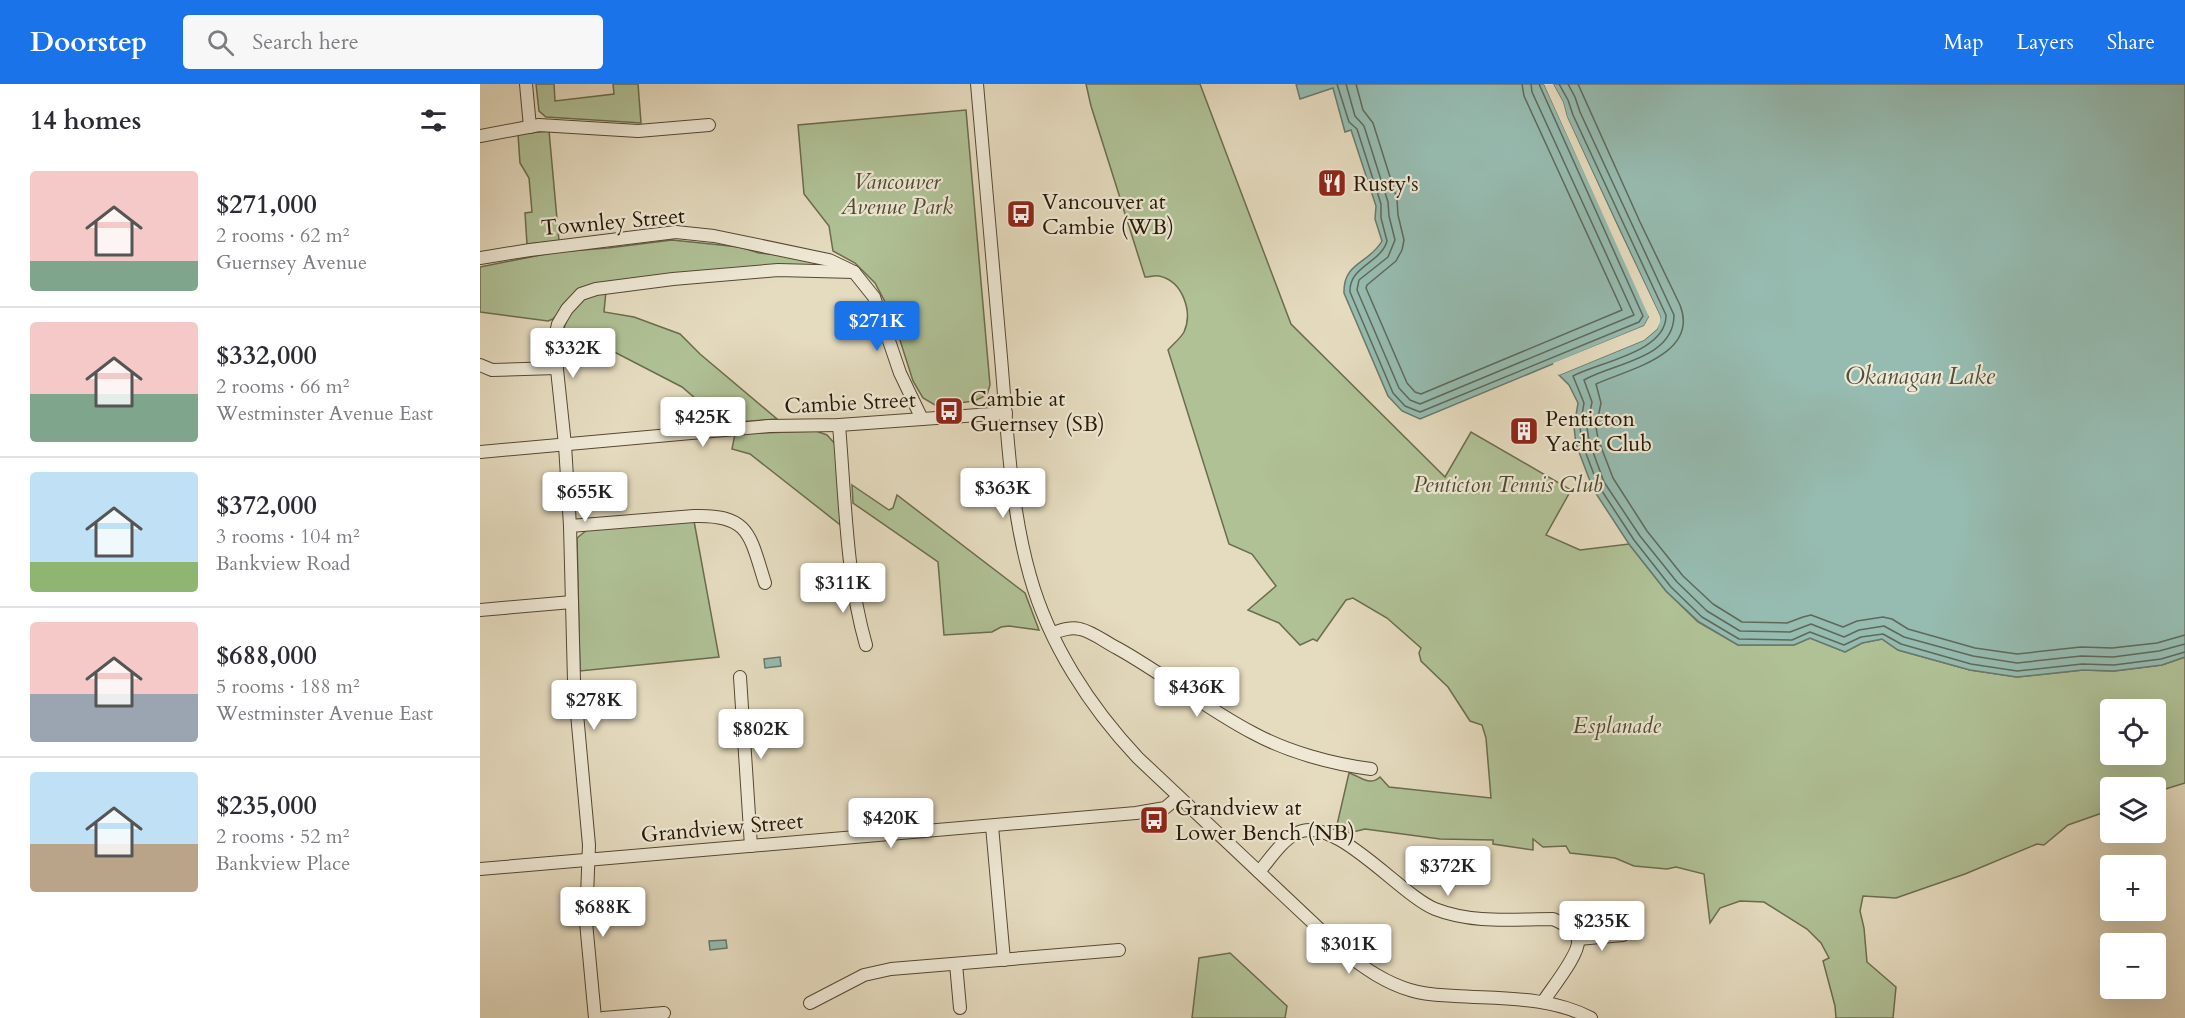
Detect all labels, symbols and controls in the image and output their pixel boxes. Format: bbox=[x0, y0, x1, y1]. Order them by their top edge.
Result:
search box bbox=[183, 15, 603, 69]
text: Doorstep bbox=[30, 23, 147, 61]
icon: search bbox=[204, 26, 237, 59]
text: Search here bbox=[252, 27, 359, 57]
text: Map bbox=[1944, 28, 1984, 57]
text: Layers bbox=[2017, 28, 2074, 57]
text: Share bbox=[2107, 28, 2155, 57]
text: 14 homes bbox=[30, 103, 141, 138]
icon: filters bbox=[417, 104, 450, 137]
park label: Vancouver Avenue Park bbox=[840, 167, 953, 222]
restaurant icon: Rusty's bbox=[1316, 167, 1348, 199]
place label: Rusty's bbox=[1353, 169, 1419, 199]
text: $271,000 bbox=[216, 187, 317, 222]
place label: Vancouver at Cambie (WB) bbox=[1042, 187, 1174, 242]
icon: home bbox=[78, 195, 150, 267]
bus stop icon: Vancouver at Cambie (WB) bbox=[1005, 198, 1037, 230]
street label: Townley Street bbox=[540, 201, 686, 243]
text: 2 rooms · 62 m² bbox=[216, 222, 349, 249]
text: Guernsey Avenue bbox=[216, 249, 367, 276]
pin: $271K bbox=[835, 301, 919, 352]
text: $271K bbox=[848, 307, 906, 334]
pin: $332K bbox=[531, 328, 615, 379]
text: $332K bbox=[544, 334, 602, 361]
text: $332,000 bbox=[216, 338, 317, 373]
icon: home bbox=[78, 346, 150, 418]
water label: Okanagan Lake bbox=[1845, 360, 1996, 393]
text: 2 rooms · 66 m² bbox=[216, 373, 349, 400]
place label: Cambie at Guernsey (SB) bbox=[970, 384, 1105, 439]
street label: Cambie Street bbox=[783, 385, 917, 421]
bus stop icon: Cambie at Guernsey (SB) bbox=[933, 395, 965, 427]
pin: $425K bbox=[661, 397, 745, 448]
text: Westminster Avenue East bbox=[216, 400, 433, 427]
text: $425K bbox=[674, 403, 732, 430]
place label: Penticton Yacht Club bbox=[1545, 404, 1652, 459]
building icon: Penticton Yacht Club bbox=[1508, 415, 1540, 447]
pin: $363K bbox=[961, 468, 1045, 519]
park label: Penticton Tennis Club bbox=[1413, 470, 1603, 500]
pin: $655K bbox=[543, 472, 627, 523]
text: $363K bbox=[974, 474, 1032, 501]
text: $655K bbox=[556, 478, 614, 505]
text: $372,000 bbox=[216, 488, 317, 523]
icon: home bbox=[78, 496, 150, 568]
text: 3 rooms · 104 m² bbox=[216, 523, 360, 550]
text: Bankview Road bbox=[216, 550, 351, 577]
pin: $311K bbox=[801, 563, 885, 614]
text: $311K bbox=[814, 569, 872, 596]
text: $688,000 bbox=[216, 638, 317, 673]
icon: home bbox=[78, 646, 150, 718]
pin: $436K bbox=[1155, 667, 1239, 718]
text: 5 rooms · 188 m² bbox=[216, 673, 360, 700]
text: $436K bbox=[1168, 673, 1226, 700]
pin: $278K bbox=[552, 680, 636, 731]
text: $278K bbox=[565, 686, 623, 713]
map controls bbox=[2100, 699, 2166, 999]
button: locate bbox=[2100, 699, 2166, 765]
text: Westminster Avenue East bbox=[216, 700, 433, 727]
pin: $802K bbox=[719, 709, 803, 760]
park label: Esplanade bbox=[1573, 711, 1661, 741]
text: $802K bbox=[732, 715, 790, 742]
button: layers bbox=[2100, 777, 2166, 843]
text: $235,000 bbox=[216, 788, 317, 823]
place label: Grandview at Lower Bench (NB) bbox=[1175, 793, 1355, 848]
icon: home bbox=[78, 796, 150, 868]
pin: $420K bbox=[849, 798, 933, 849]
text: $420K bbox=[862, 804, 920, 831]
bus stop icon: Grandview at Lower Bench (NB) bbox=[1138, 804, 1170, 836]
street label: Grandview Street bbox=[640, 806, 805, 850]
text: 2 rooms · 52 m² bbox=[216, 823, 349, 850]
pin: $372K bbox=[1406, 846, 1490, 897]
text: Bankview Place bbox=[216, 850, 350, 877]
text: $372K bbox=[1419, 852, 1477, 879]
button: + bbox=[2100, 855, 2166, 921]
pin: $688K bbox=[561, 887, 645, 938]
text: $688K bbox=[574, 893, 632, 920]
pin: $235K bbox=[1560, 901, 1644, 952]
text: $235K bbox=[1573, 907, 1631, 934]
pin: $301K bbox=[1307, 924, 1391, 975]
text: $301K bbox=[1320, 930, 1378, 957]
button: − bbox=[2100, 933, 2166, 999]

